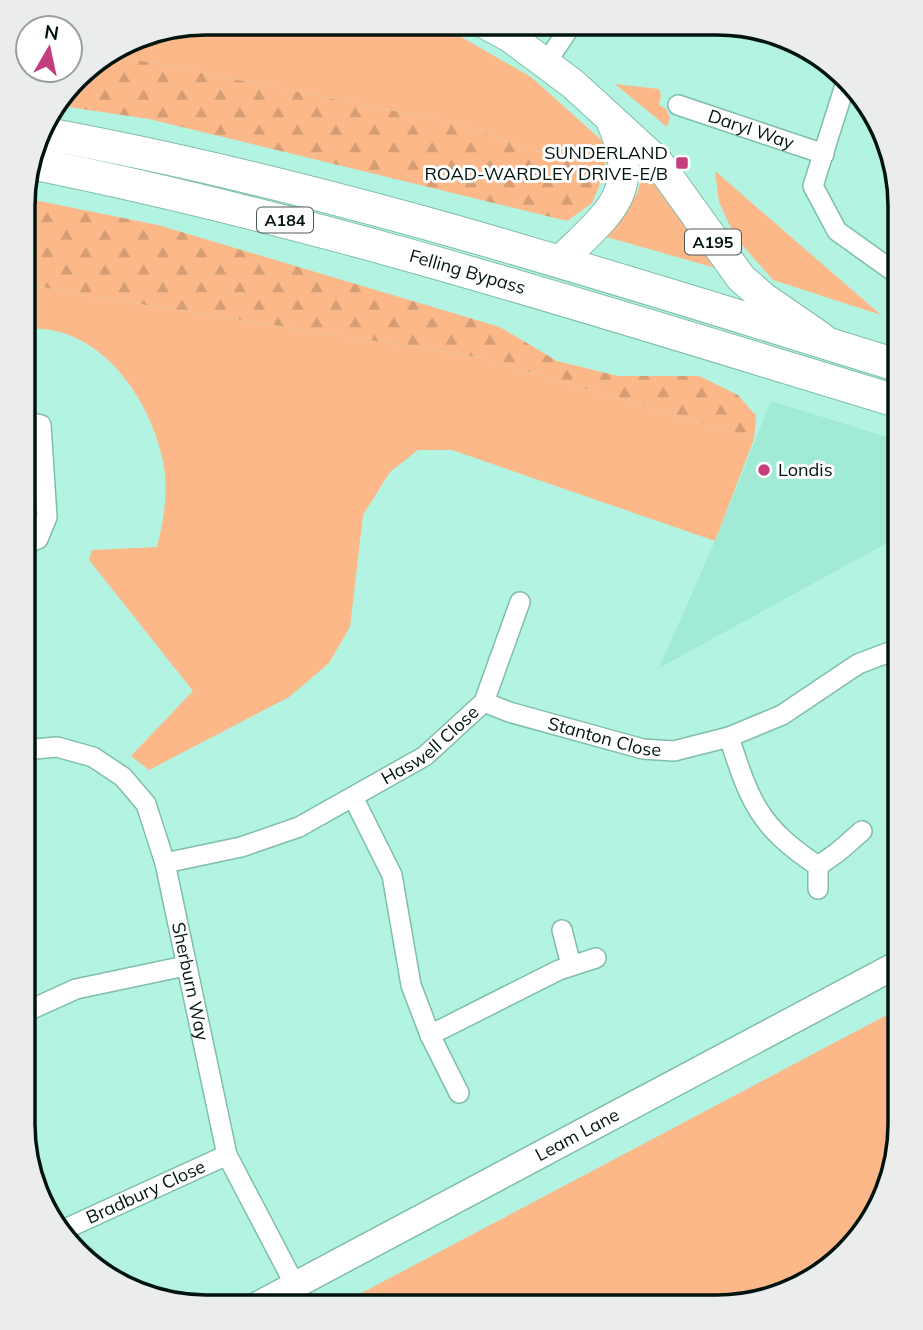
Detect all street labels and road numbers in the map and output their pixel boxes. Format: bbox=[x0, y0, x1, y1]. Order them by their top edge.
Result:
street label: Daryl Way bbox=[705, 104, 798, 154]
road number: A184 bbox=[257, 208, 313, 232]
road number: A195 bbox=[685, 230, 741, 254]
street label: Felling Bypass bbox=[407, 244, 529, 299]
street label: Haswell Close bbox=[377, 700, 483, 789]
street label: Stanton Close bbox=[546, 711, 662, 761]
street label: Sherburn Way bbox=[167, 920, 214, 1043]
street label: Leam Lane bbox=[531, 1103, 623, 1166]
street label: Bradbury Close bbox=[82, 1155, 209, 1229]

